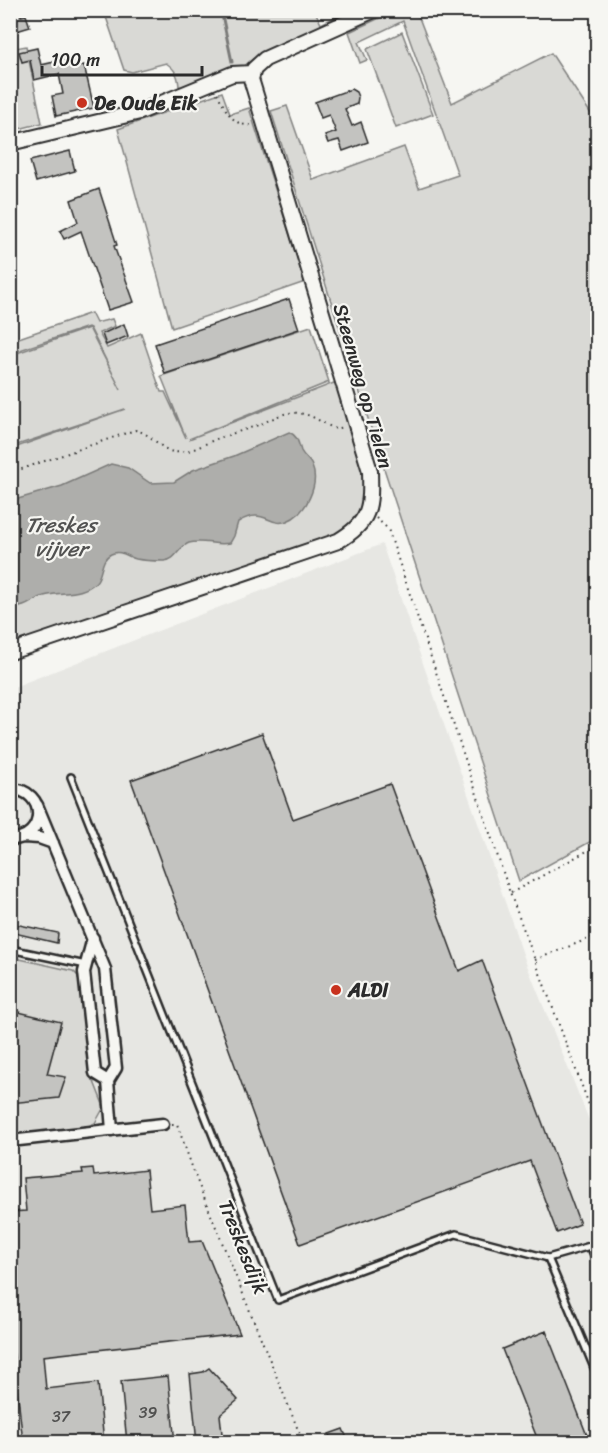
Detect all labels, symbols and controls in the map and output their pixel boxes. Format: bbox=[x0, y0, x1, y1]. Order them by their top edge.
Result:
scale bar bbox=[42, 39, 202, 77]
text: 100 m bbox=[51, 44, 100, 76]
place label: De Oude Eik bbox=[94, 86, 198, 121]
marker: De Oude Eik bbox=[75, 96, 89, 110]
street label: Steenweg op Tielen bbox=[323, 299, 403, 473]
water label: Treskes vijver bbox=[26, 506, 100, 568]
place label: ALDI bbox=[347, 973, 389, 1008]
marker: ALDI bbox=[329, 983, 343, 997]
street label: Treskesdijk bbox=[208, 1194, 278, 1300]
house number: 39 bbox=[139, 1398, 157, 1427]
house number: 37 bbox=[52, 1402, 71, 1431]

